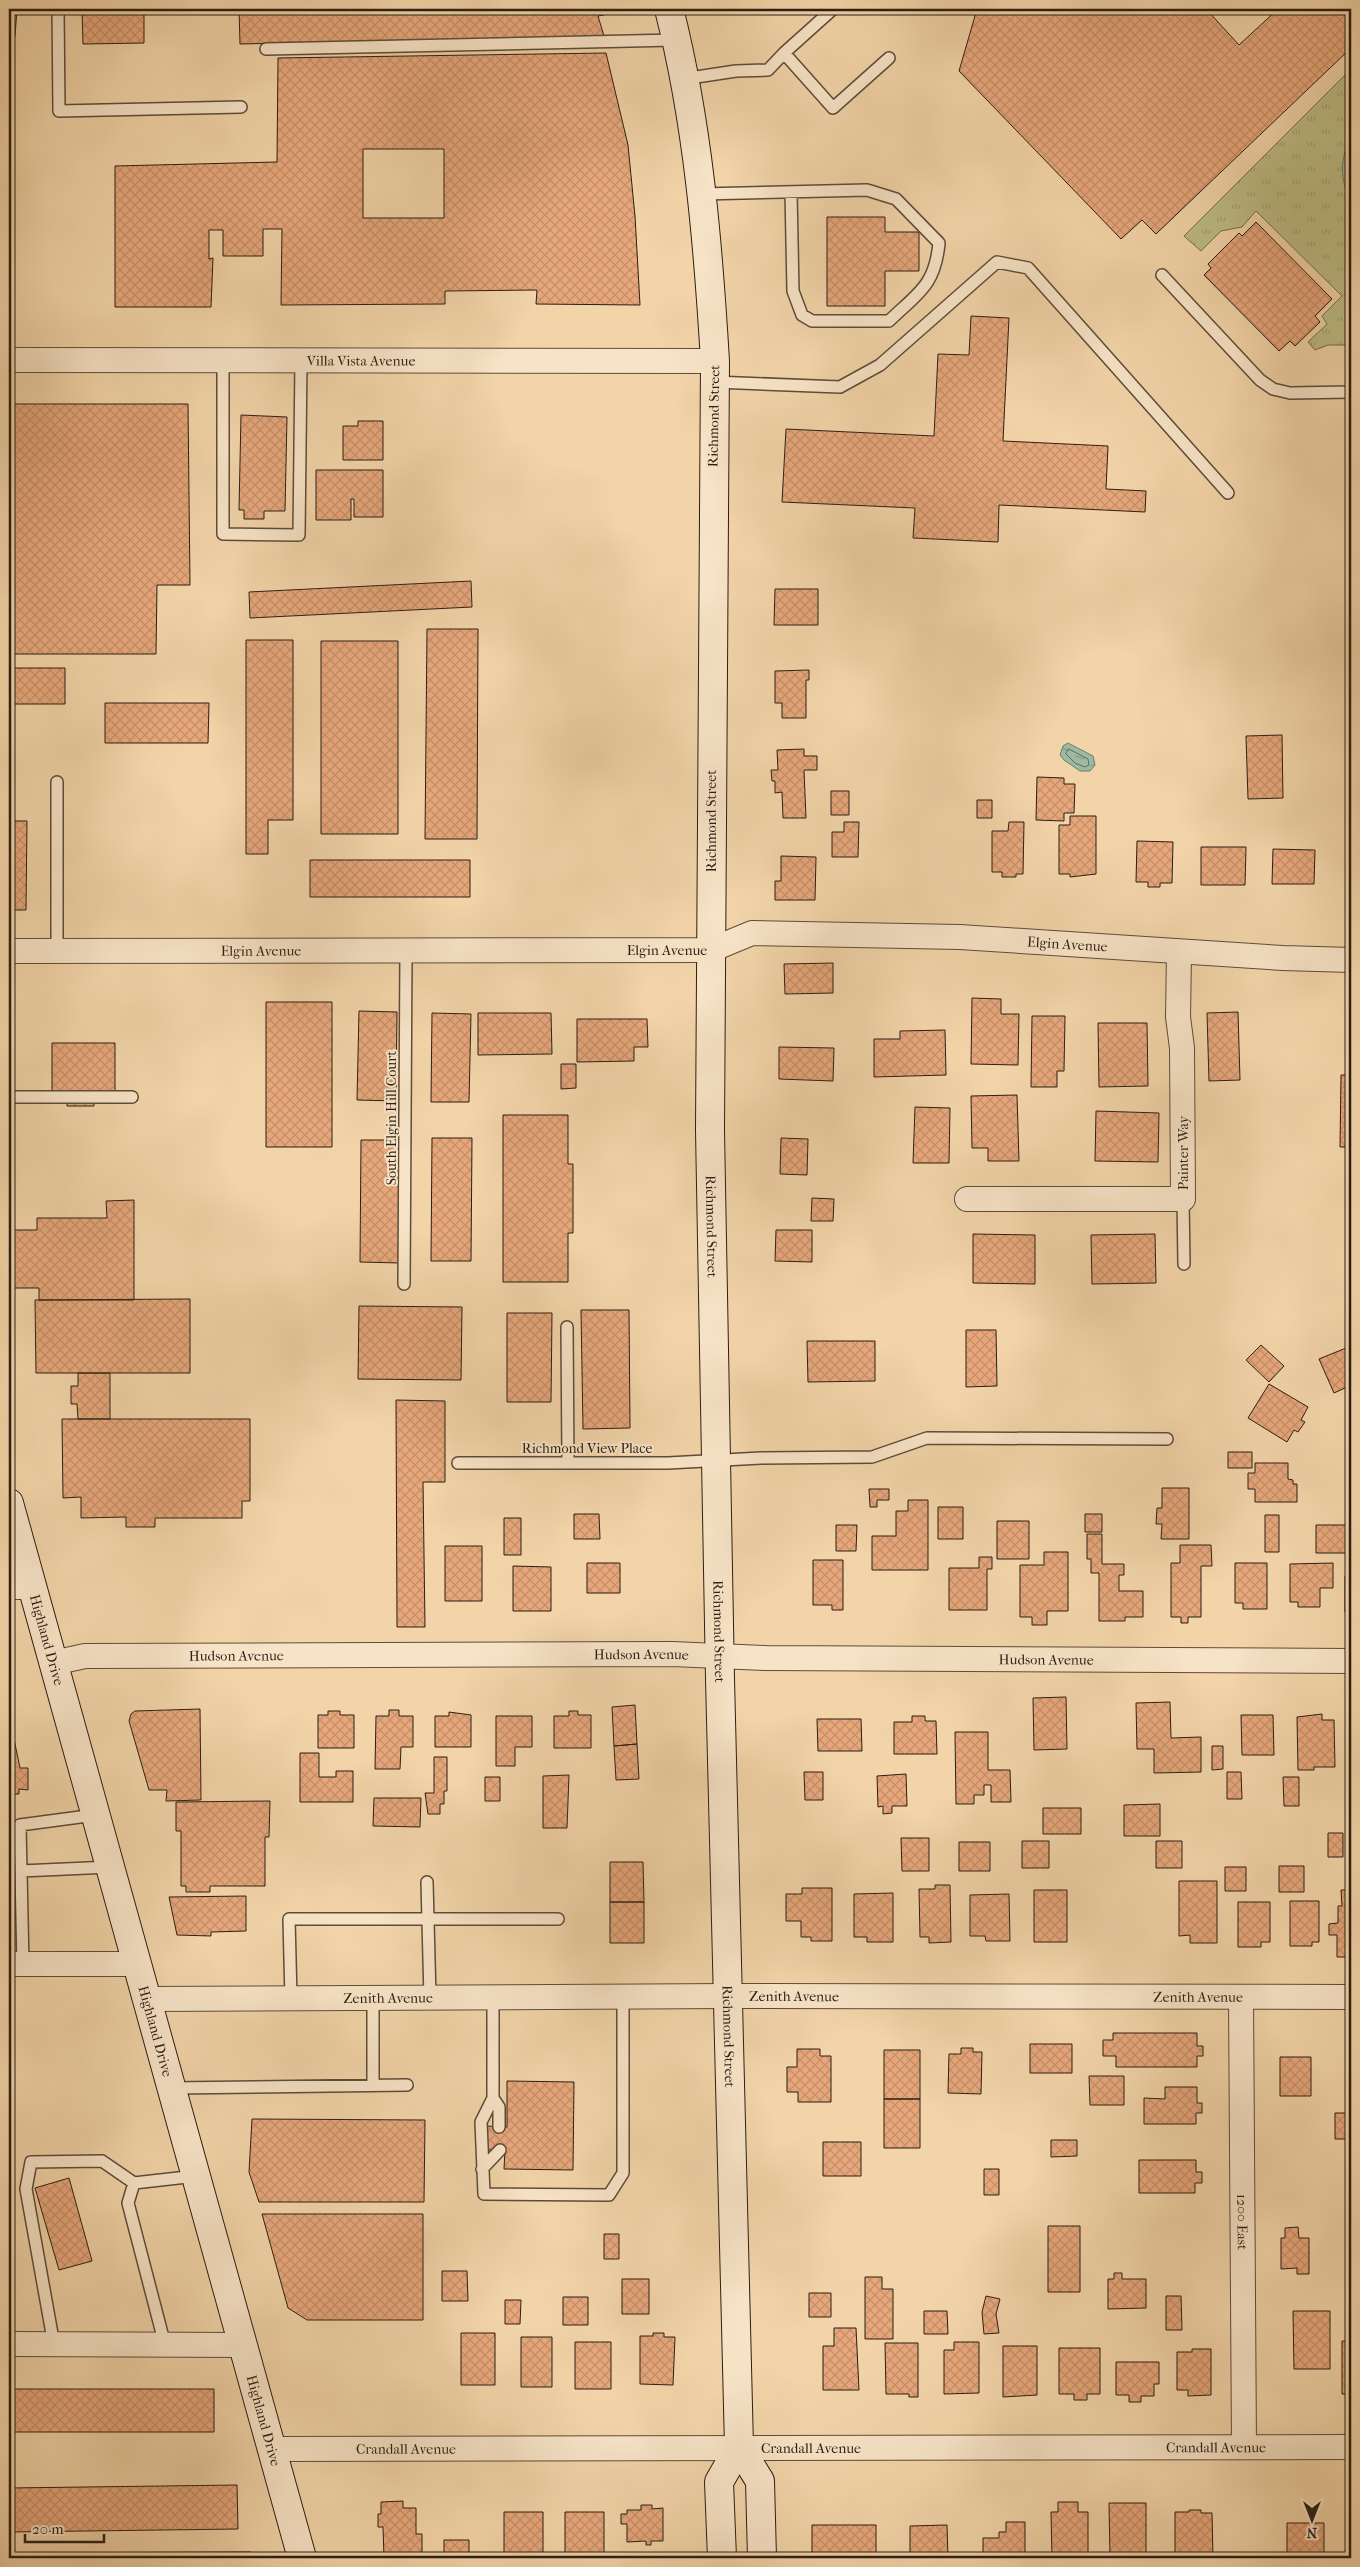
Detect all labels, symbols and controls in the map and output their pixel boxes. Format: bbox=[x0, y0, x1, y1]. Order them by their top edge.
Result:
street label: Villa Vista Avenue bbox=[306, 352, 415, 369]
street label: Richmond Street bbox=[705, 365, 723, 467]
street label: Richmond Street bbox=[703, 770, 720, 872]
street label: Elgin Avenue bbox=[1027, 933, 1108, 955]
street label: Elgin Avenue bbox=[221, 942, 301, 959]
street label: Elgin Avenue bbox=[627, 942, 707, 959]
street label: South Elgin Hill Court bbox=[383, 1051, 400, 1185]
street label: Painter Way bbox=[1175, 1115, 1192, 1190]
street label: Richmond Street bbox=[702, 1175, 721, 1278]
street label: Richmond View Place bbox=[522, 1440, 652, 1457]
street label: Richmond Street bbox=[710, 1580, 729, 1683]
street label: Highland Drive bbox=[26, 1592, 68, 1687]
street label: Hudson Avenue bbox=[594, 1645, 689, 1663]
street label: Hudson Avenue bbox=[189, 1647, 284, 1664]
street label: Hudson Avenue bbox=[999, 1651, 1094, 1668]
street label: Highland Drive bbox=[135, 1984, 176, 2079]
street label: Richmond Street bbox=[719, 1985, 739, 2088]
street label: Zenith Avenue bbox=[749, 1988, 839, 2005]
street label: Zenith Avenue bbox=[1153, 1988, 1243, 2005]
street label: Zenith Avenue bbox=[343, 1989, 433, 2006]
street label: 1200 East bbox=[1234, 2194, 1251, 2250]
street label: Highland Drive bbox=[243, 2373, 285, 2468]
street label: Crandall Avenue bbox=[761, 2439, 861, 2457]
street label: Crandall Avenue bbox=[1166, 2439, 1266, 2456]
street label: Crandall Avenue bbox=[356, 2440, 456, 2457]
north arrow bbox=[1288, 2494, 1338, 2544]
scale bar bbox=[25, 2512, 104, 2544]
text: 20 m bbox=[32, 2520, 64, 2538]
text: N bbox=[1306, 2524, 1317, 2541]

